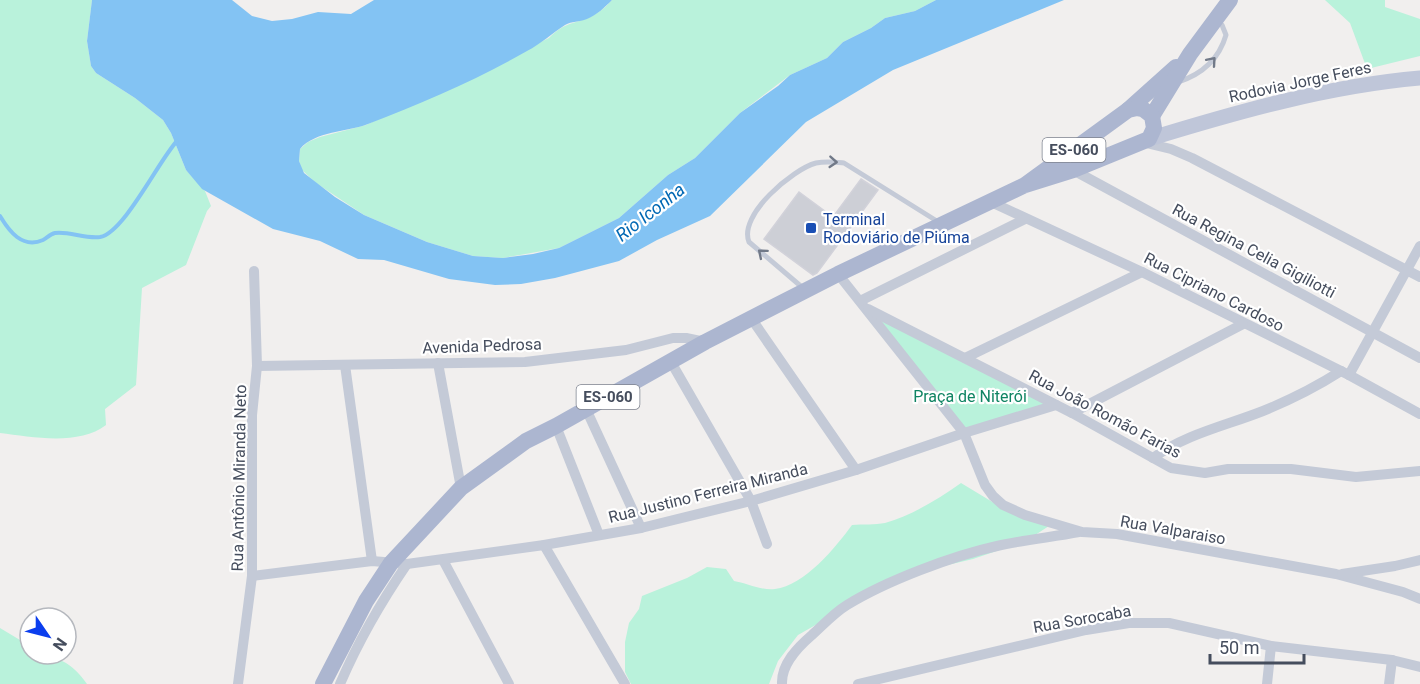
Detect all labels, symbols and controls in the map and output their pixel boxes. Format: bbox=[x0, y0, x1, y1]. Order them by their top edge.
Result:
one-way arrow bbox=[1205, 57, 1216, 67]
street label: Rodovia Jorge Feres bbox=[1227, 58, 1373, 106]
road number: ES-060 bbox=[1042, 138, 1106, 162]
one-way arrow bbox=[829, 156, 838, 169]
water label: Rio Iconha bbox=[611, 178, 689, 246]
street label: Rua Regina Celia Gigiliotti bbox=[1169, 200, 1339, 302]
place label: Terminal Rodoviário de Piúma bbox=[823, 210, 970, 247]
marker: Terminal Rodoviário de Piúma bbox=[804, 221, 818, 235]
street label: Rua Cipriano Cardoso bbox=[1141, 248, 1287, 336]
one-way arrow bbox=[758, 249, 769, 260]
street label: Avenida Pedrosa bbox=[422, 334, 542, 358]
street label: Rua João Romão Farias bbox=[1026, 366, 1184, 462]
street label: Rua Antônio Miranda Neto bbox=[228, 384, 250, 572]
road number: ES-060 bbox=[576, 385, 640, 409]
park label: Praça de Niterói bbox=[913, 387, 1027, 406]
street label: Rua Justino Ferreira Miranda bbox=[606, 459, 810, 527]
street label: Rua Valparaiso bbox=[1119, 511, 1227, 549]
street label: Rua Sorocaba bbox=[1032, 601, 1132, 637]
north arrow bbox=[18, 606, 78, 666]
scale bar bbox=[1210, 627, 1304, 665]
text: N bbox=[49, 634, 71, 654]
text: 50 m bbox=[1219, 637, 1259, 658]

